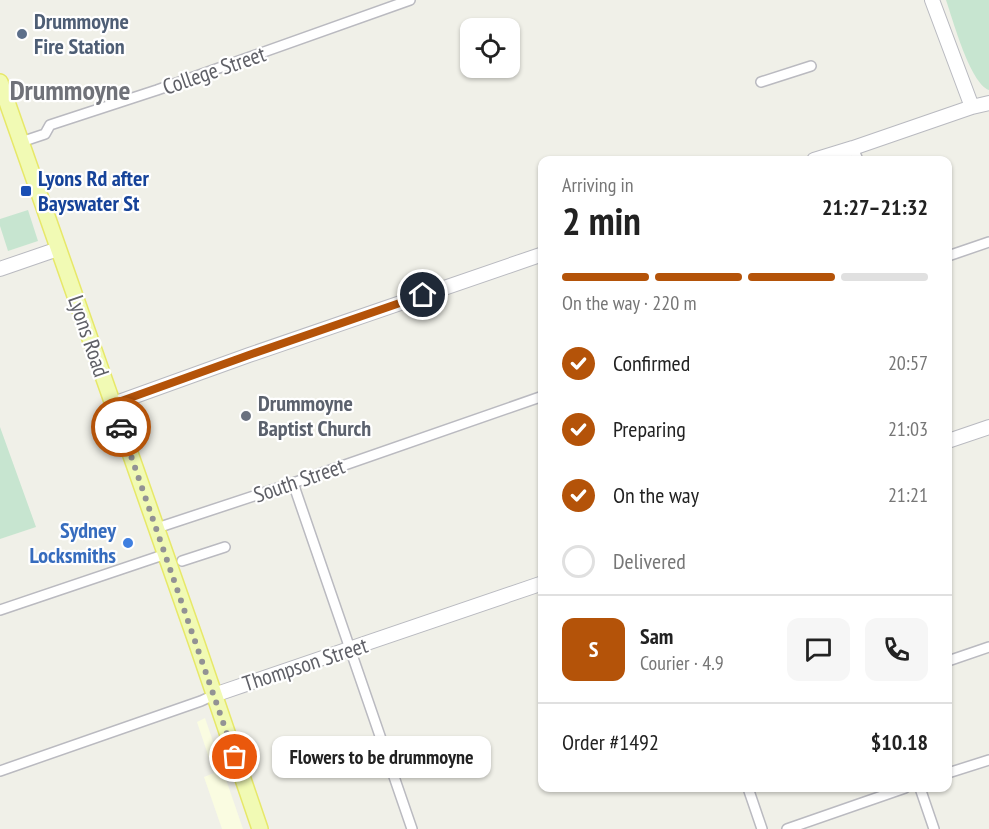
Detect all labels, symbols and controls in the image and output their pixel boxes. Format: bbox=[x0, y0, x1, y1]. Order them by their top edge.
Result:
place label: Drummoyne Fire Station bbox=[34, 7, 129, 60]
map controls bbox=[460, 18, 520, 78]
button: locate bbox=[460, 18, 520, 78]
marker: Drummoyne Fire Station bbox=[15, 27, 29, 41]
street label: College Street bbox=[159, 39, 269, 101]
district label: Drummoyne bbox=[10, 71, 130, 108]
place label: Lyons Rd after Bayswater St bbox=[38, 164, 149, 217]
text: Arriving in bbox=[562, 172, 634, 198]
marker: Lyons Rd after Bayswater St bbox=[19, 184, 33, 198]
text: 21:27–21:32 bbox=[822, 193, 928, 221]
text: 2 min bbox=[562, 195, 641, 246]
pin bbox=[397, 269, 448, 320]
icon: home bbox=[406, 278, 439, 311]
text: On the way · 220 m bbox=[562, 290, 697, 316]
street label: Lyons Road bbox=[62, 291, 116, 381]
icon: check bbox=[562, 347, 595, 380]
text: Confirmed bbox=[613, 349, 690, 377]
text: 20:57 bbox=[888, 350, 928, 376]
place label: Drummoyne Baptist Church bbox=[258, 389, 371, 442]
courier bbox=[91, 397, 151, 457]
marker: Drummoyne Baptist Church bbox=[239, 409, 253, 423]
icon: car bbox=[105, 411, 138, 444]
icon: check bbox=[562, 413, 595, 446]
text: Preparing bbox=[613, 415, 686, 443]
text: 21:03 bbox=[888, 416, 928, 442]
street label: South Street bbox=[250, 451, 348, 509]
icon: check bbox=[562, 479, 595, 512]
text: On the way bbox=[613, 481, 699, 509]
text: 21:21 bbox=[888, 482, 928, 508]
place label: Sydney Locksmiths bbox=[29, 516, 117, 569]
marker: Sydney Locksmiths bbox=[121, 536, 135, 550]
text: Delivered bbox=[613, 547, 686, 575]
button: chat bbox=[787, 618, 850, 681]
button: phone bbox=[865, 618, 928, 681]
text: Sam bbox=[640, 622, 673, 650]
street label: Thompson Street bbox=[239, 631, 371, 697]
text: S bbox=[589, 635, 598, 663]
text: Courier · 4.9 bbox=[640, 650, 724, 676]
text: Order #1492 bbox=[562, 728, 659, 756]
text: $10.18 bbox=[871, 728, 928, 756]
pin bbox=[209, 731, 260, 782]
callout: Flowers to be drummoyne bbox=[271, 736, 490, 778]
icon: bag bbox=[218, 740, 251, 773]
text: Flowers to be drummoyne bbox=[289, 744, 474, 770]

